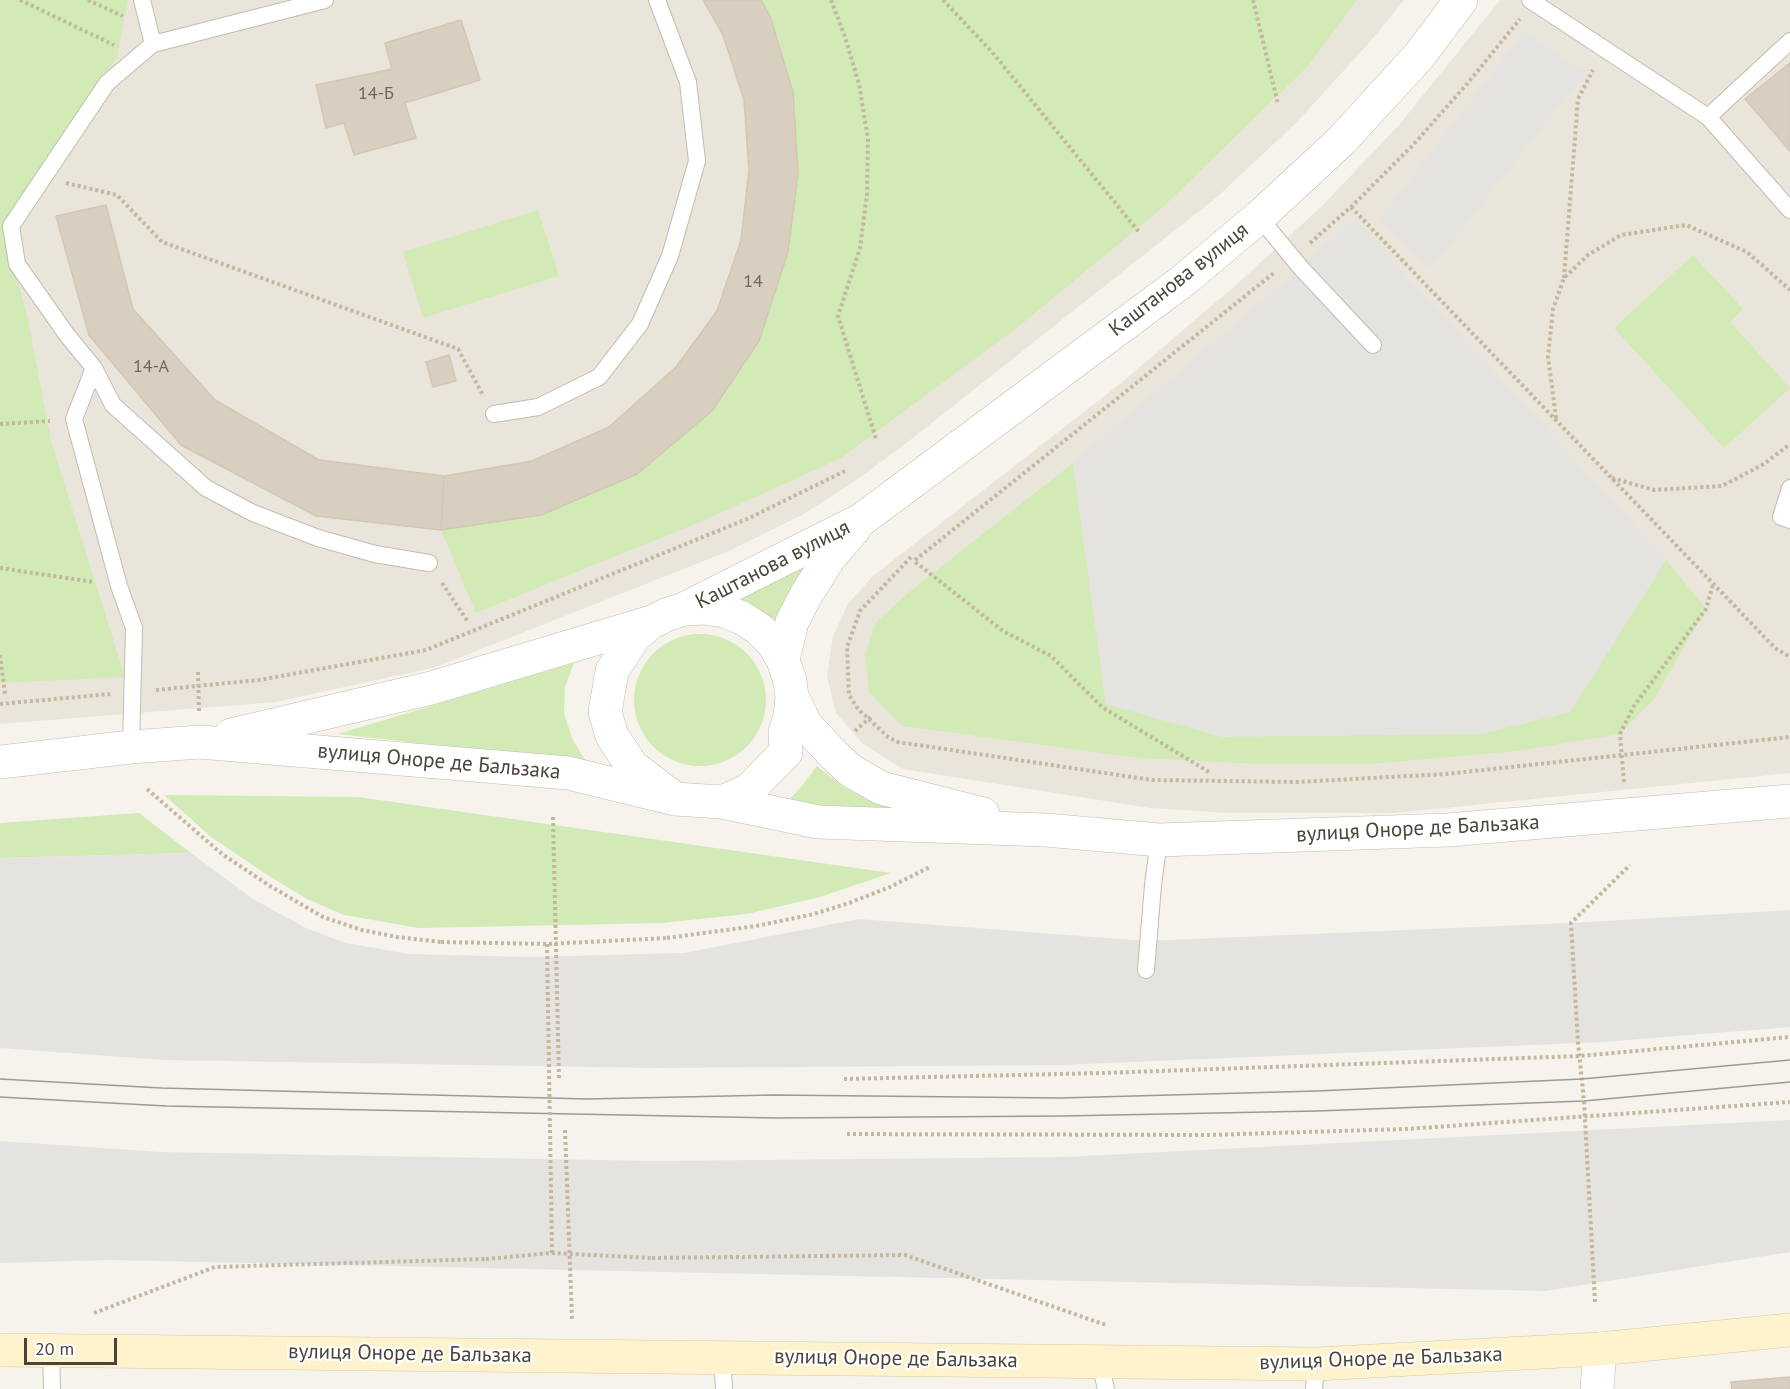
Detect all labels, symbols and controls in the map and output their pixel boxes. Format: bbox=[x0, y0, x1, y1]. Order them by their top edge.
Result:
house number: 14-Б bbox=[358, 83, 394, 105]
street label: Каштанова вулиця bbox=[1104, 218, 1254, 342]
house number: 14 bbox=[743, 271, 763, 293]
house number: 14-А bbox=[133, 356, 169, 378]
street label: Каштанова вулиця bbox=[692, 515, 854, 615]
street label: вулиця Оноре де Бальзака bbox=[317, 739, 561, 785]
street label: вулиця Оноре де Бальзака bbox=[1296, 810, 1540, 848]
scale bar bbox=[27, 1326, 120, 1364]
text: 20 m bbox=[35, 1337, 74, 1360]
street label: вулиця Оноре де Бальзака bbox=[288, 1339, 532, 1369]
street label: вулиця Оноре де Бальзака bbox=[1259, 1342, 1503, 1376]
street label: вулиця Оноре де Бальзака bbox=[774, 1344, 1018, 1374]

